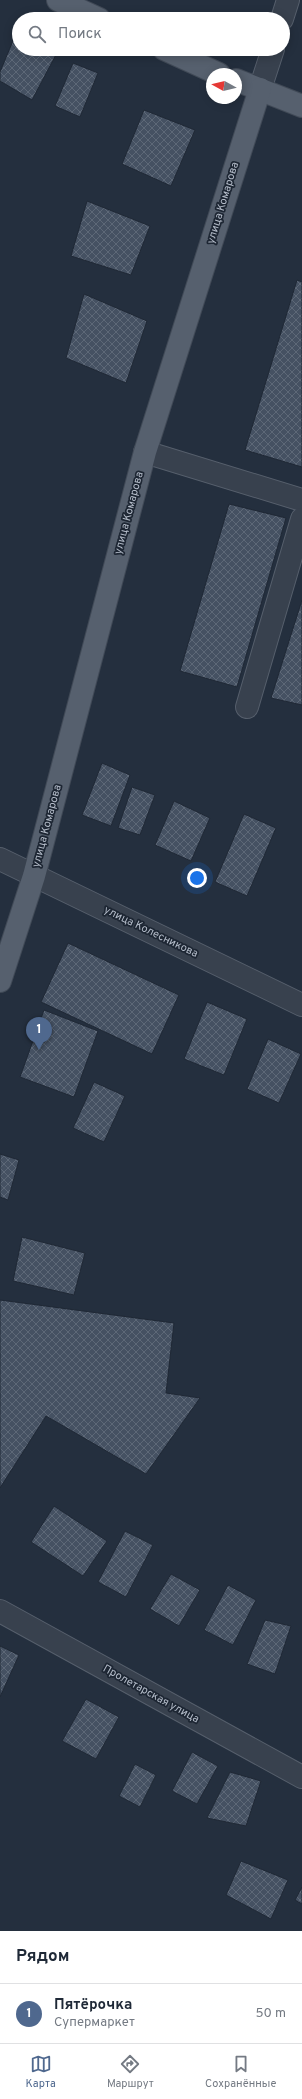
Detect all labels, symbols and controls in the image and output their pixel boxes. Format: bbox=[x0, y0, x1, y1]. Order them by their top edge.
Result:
search box bbox=[12, 12, 290, 56]
icon: search bbox=[26, 23, 48, 45]
text: Поиск bbox=[58, 25, 102, 44]
north arrow bbox=[206, 68, 242, 104]
street label: улица Комарова bbox=[204, 160, 242, 246]
street label: улица Комарова bbox=[111, 470, 147, 556]
street label: улица Комарова bbox=[29, 783, 65, 869]
your location bbox=[187, 868, 207, 888]
street label: улица Колесникова bbox=[102, 903, 201, 961]
pin: 1 bbox=[26, 1017, 52, 1050]
street label: Пролетарская улица bbox=[100, 1662, 202, 1726]
text: Рядом bbox=[16, 1946, 69, 1968]
text: Пятёрочка bbox=[54, 1996, 132, 2015]
text: 1 bbox=[26, 2006, 32, 2022]
text: 50 m bbox=[256, 2006, 286, 2022]
text: Супермаркет bbox=[54, 2015, 135, 2031]
tab: Карта bbox=[26, 2053, 56, 2091]
tab: Маршрут bbox=[107, 2053, 154, 2091]
tab: Сохранённые bbox=[205, 2053, 276, 2091]

